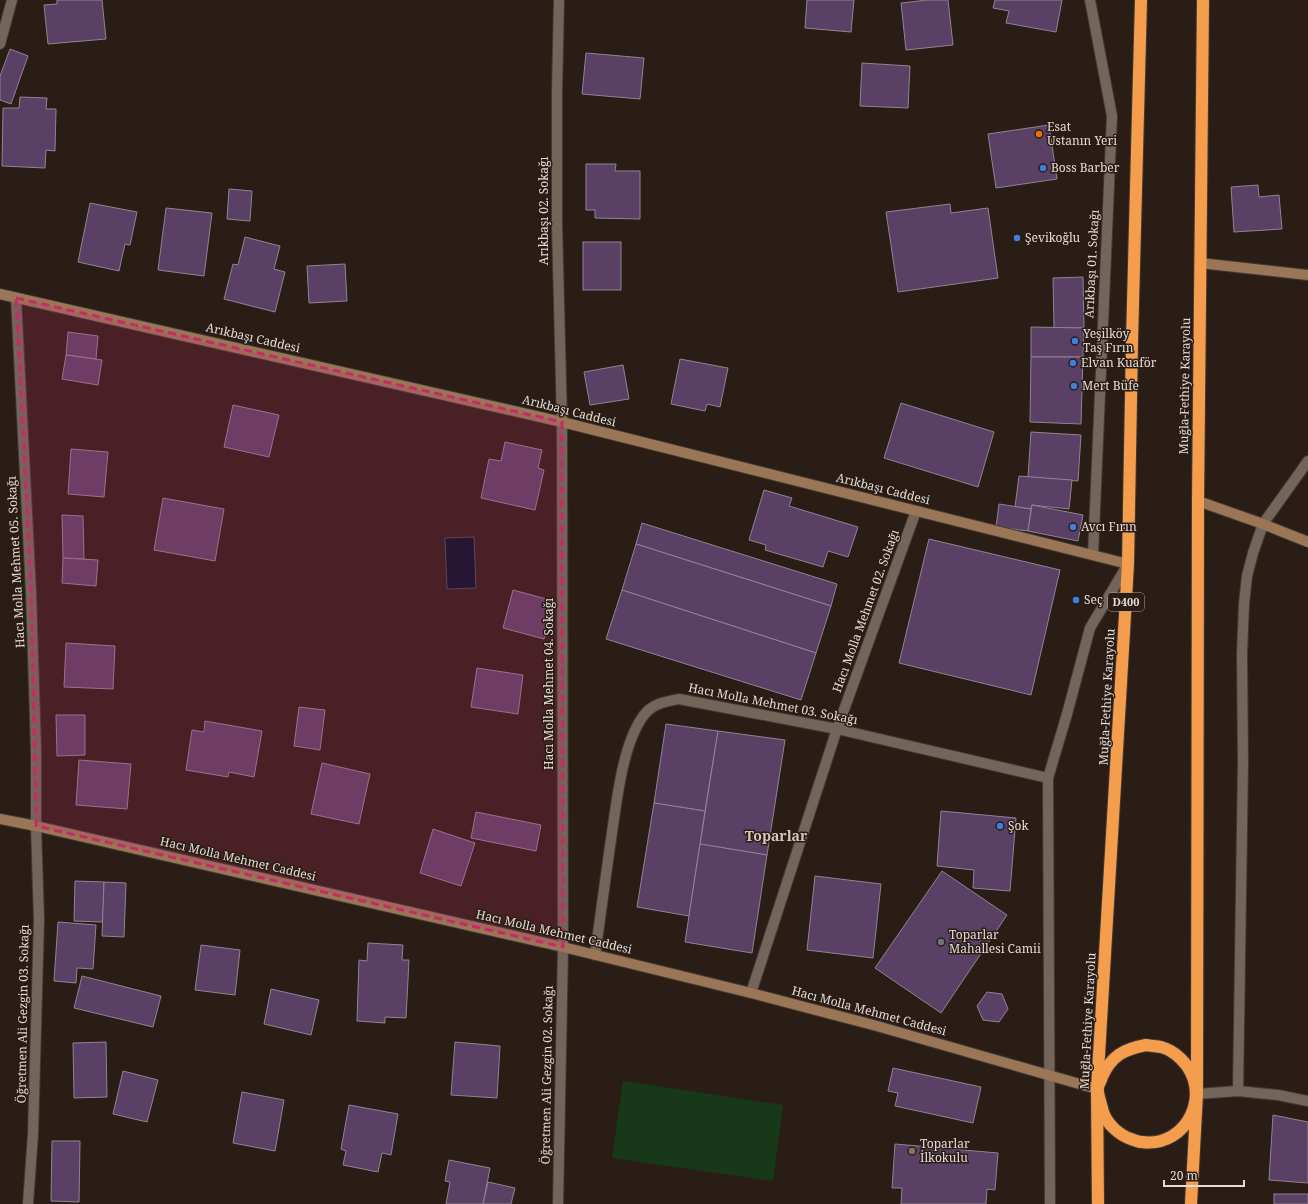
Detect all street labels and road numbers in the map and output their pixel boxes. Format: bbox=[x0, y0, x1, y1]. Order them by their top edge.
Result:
street label: Arıkbaşı 02. Sokağı bbox=[535, 157, 552, 265]
street label: Arıkbaşı 01. Sokağı bbox=[1080, 209, 1103, 319]
street label: Muğla-Fethiye Karayolu bbox=[1175, 317, 1194, 454]
street label: Arıkbaşı Caddesi bbox=[204, 318, 302, 357]
street label: Arıkbaşı Caddesi bbox=[520, 391, 618, 430]
street label: Arıkbaşı Caddesi bbox=[834, 469, 932, 508]
street label: Hacı Molla Mehmet 05. Sokağı bbox=[3, 475, 28, 648]
street label: Hacı Molla Mehmet 02. Sokağı bbox=[828, 527, 903, 695]
road number: D400 bbox=[1108, 593, 1144, 611]
street label: Hacı Molla Mehmet 04. Sokağı bbox=[540, 598, 557, 770]
street label: Muğla-Fethiye Karayolu bbox=[1094, 628, 1119, 766]
street label: Hacı Molla Mehmet 03. Sokağı bbox=[687, 679, 859, 728]
street label: Hacı Molla Mehmet Caddesi bbox=[158, 832, 318, 885]
street label: Hacı Molla Mehmet Caddesi bbox=[474, 905, 634, 958]
street label: Öğretmen Ali Gezgin 03. Sokağı bbox=[12, 924, 33, 1104]
street label: Muğla-Fethiye Karayolu bbox=[1075, 952, 1100, 1090]
street label: Hacı Molla Mehmet Caddesi bbox=[790, 982, 949, 1039]
street label: Öğretmen Ali Gezgin 02. Sokağı bbox=[536, 985, 557, 1165]

